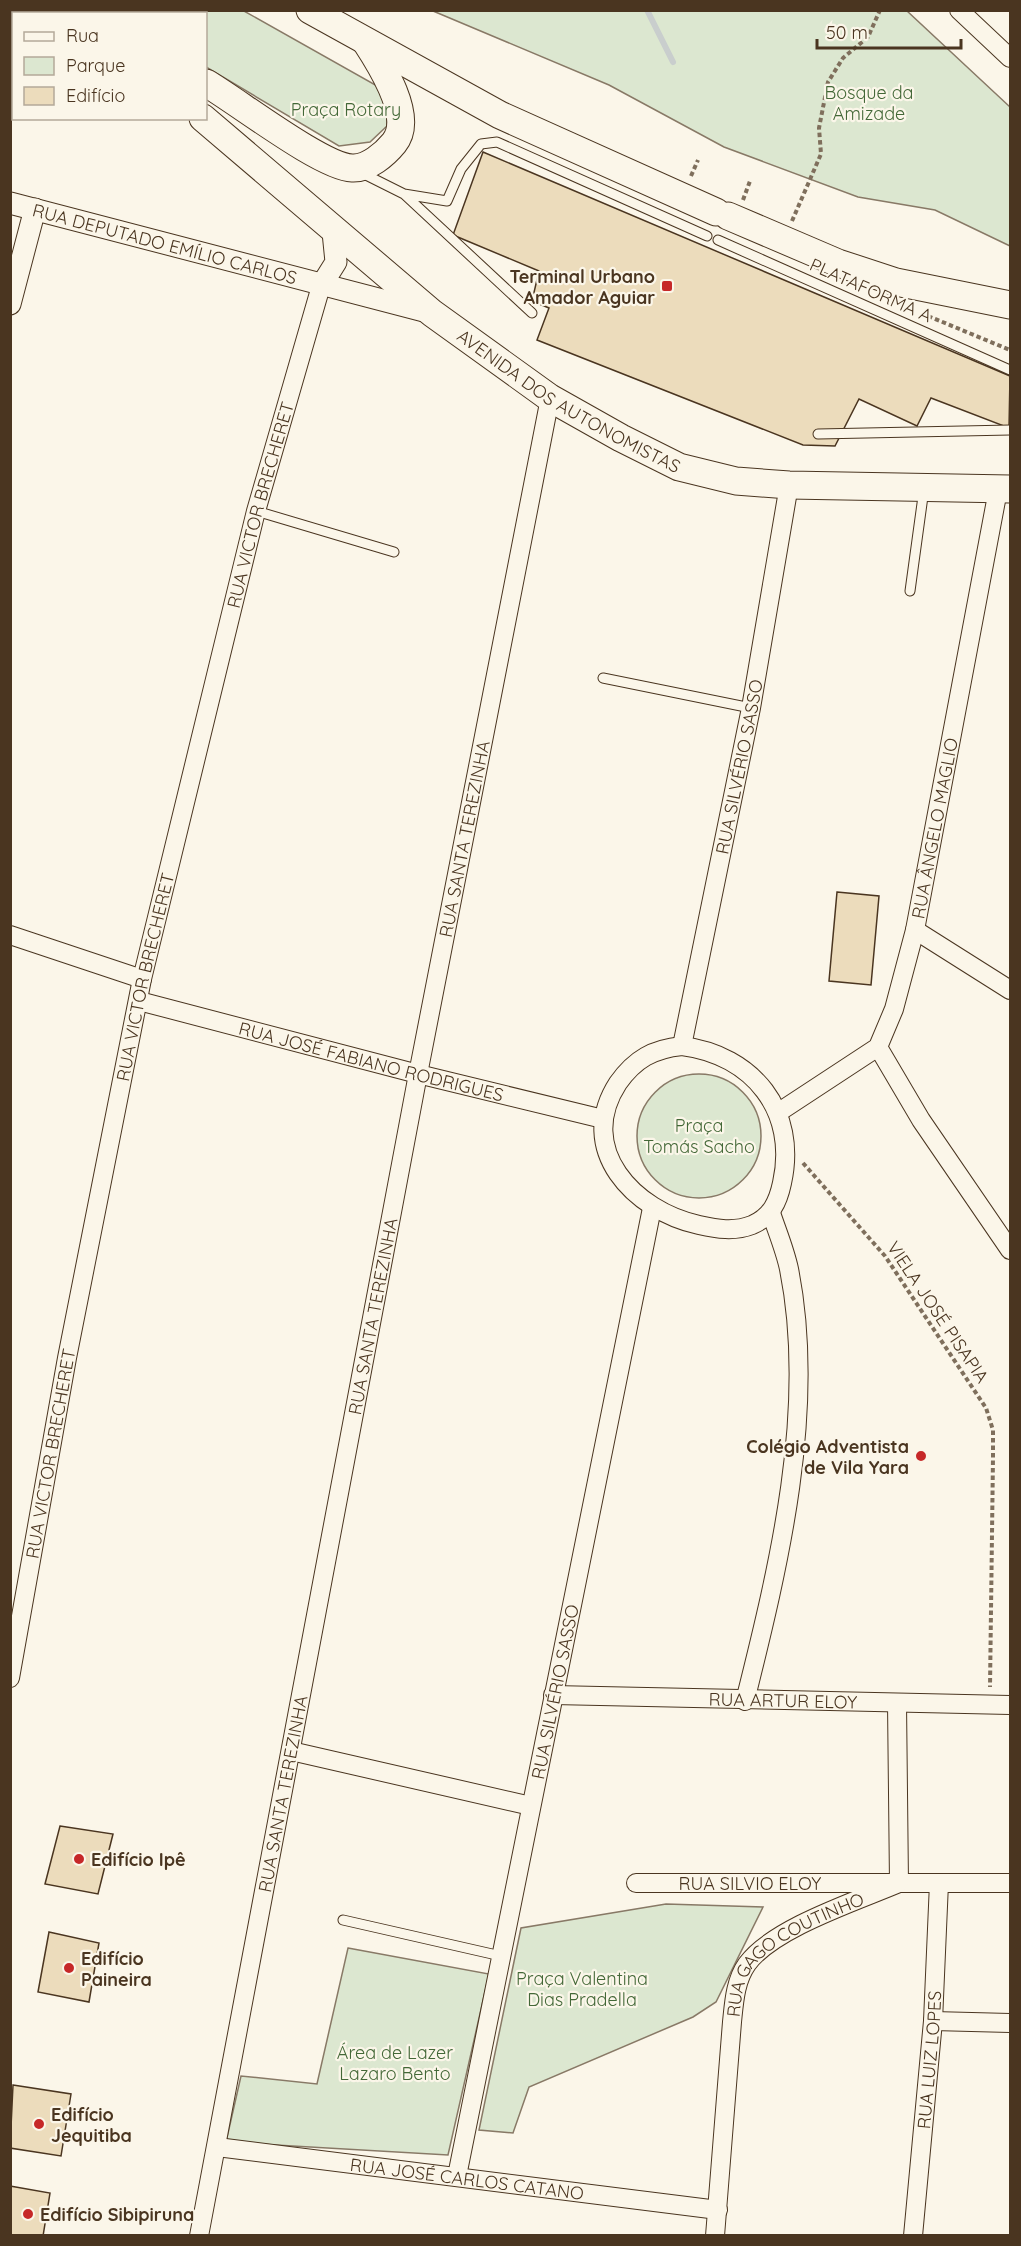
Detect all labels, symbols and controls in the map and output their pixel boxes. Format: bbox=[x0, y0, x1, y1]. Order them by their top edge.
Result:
legend bbox=[12, 12, 207, 120]
scale bar bbox=[817, 12, 961, 50]
text: 50 m bbox=[826, 21, 868, 44]
text: Rua bbox=[66, 24, 99, 47]
text: Parque bbox=[66, 54, 125, 77]
park label: Bosque da Amizade bbox=[824, 81, 914, 125]
text: Edifício bbox=[66, 84, 125, 107]
park label: Praça Rotary bbox=[291, 98, 401, 121]
street label: RUA DEPUTADO EMÍLIO CARLOS bbox=[30, 198, 300, 289]
street label: PLATAFORMA A bbox=[806, 253, 936, 327]
place label: Terminal Urbano Amador Aguiar bbox=[510, 265, 655, 309]
marker: Terminal Urbano Amador Aguiar bbox=[660, 279, 674, 293]
street label: AVENIDA DOS AUTONOMISTAS bbox=[453, 324, 684, 477]
street label: RUA VICTOR BRECHERET bbox=[221, 399, 299, 610]
street label: RUA SILVÉRIO SASSO bbox=[710, 678, 767, 856]
street label: RUA ÂNGELO MAGLIO bbox=[906, 736, 963, 921]
street label: RUA SANTA TEREZINHA bbox=[433, 738, 494, 939]
street label: RUA VICTOR BRECHERET bbox=[111, 870, 179, 1083]
street label: RUA JOSÉ FABIANO RODRIGUES bbox=[236, 1016, 506, 1106]
park label: Praça Tomás Sacho bbox=[643, 1114, 755, 1158]
street label: RUA SANTA TEREZINHA bbox=[343, 1216, 402, 1417]
street label: VIELA JOSÉ PISAPIA bbox=[882, 1237, 994, 1388]
street label: RUA VICTOR BRECHERET bbox=[20, 1346, 80, 1560]
place label: Colégio Adventista de Vila Yara bbox=[746, 1435, 909, 1479]
marker: Colégio Adventista de Vila Yara bbox=[914, 1449, 928, 1463]
street label: RUA SILVÉRIO SASSO bbox=[526, 1602, 583, 1781]
street label: RUA ARTUR ELOY bbox=[709, 1687, 857, 1713]
street label: RUA SANTA TEREZINHA bbox=[253, 1693, 312, 1894]
place label: Edifício Ipê bbox=[91, 1848, 186, 1871]
marker: Edifício Ipê bbox=[72, 1852, 86, 1866]
street label: RUA SILVIO ELOY bbox=[679, 1872, 821, 1895]
street label: RUA GAGO COUTINHO bbox=[721, 1887, 867, 2018]
place label: Edifício Paineira bbox=[81, 1947, 152, 1991]
marker: Edifício Paineira bbox=[62, 1961, 76, 1975]
park label: Praça Valentina Dias Pradella bbox=[516, 1967, 648, 2011]
street label: RUA LUIZ LOPES bbox=[912, 1990, 946, 2130]
park label: Área de Lazer Lazaro Bento bbox=[337, 2041, 453, 2085]
place label: Edifício Jequitiba bbox=[51, 2103, 132, 2147]
marker: Edifício Jequitiba bbox=[32, 2117, 46, 2131]
street label: RUA JOSÉ CARLOS CATANO bbox=[349, 2152, 585, 2205]
place label: Edifício Sibipiruna bbox=[40, 2203, 194, 2226]
marker: Edifício Sibipiruna bbox=[21, 2207, 35, 2221]

